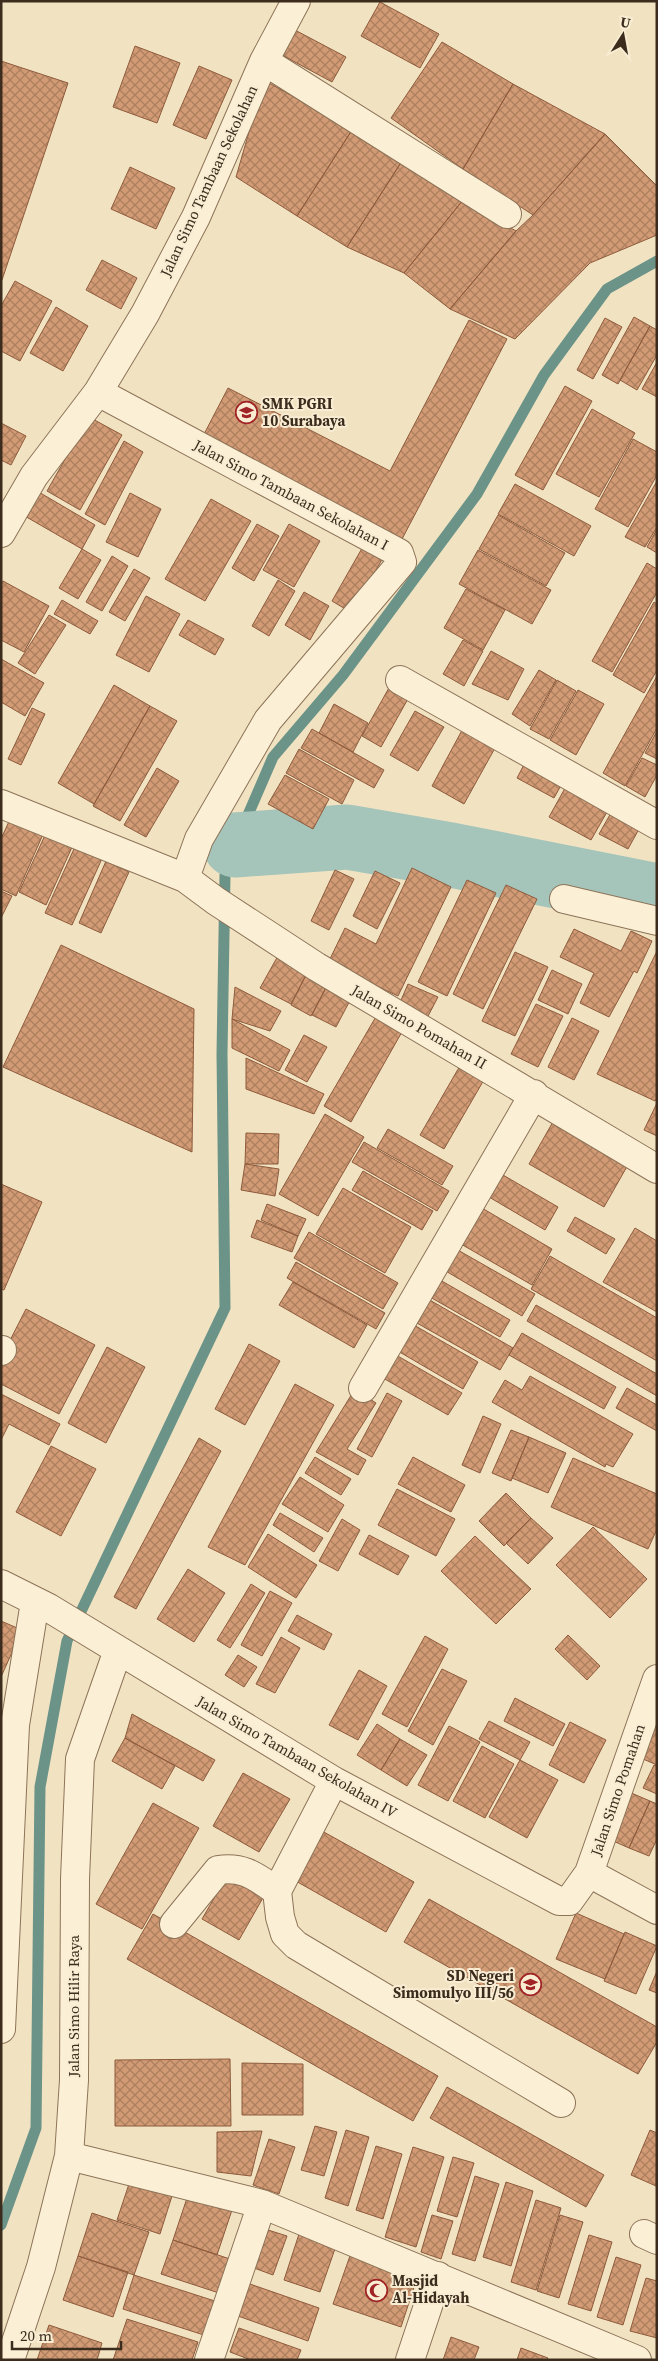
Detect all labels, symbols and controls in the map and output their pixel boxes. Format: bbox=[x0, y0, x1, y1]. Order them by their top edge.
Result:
north arrow bbox=[598, 10, 648, 60]
text: U bbox=[619, 11, 632, 33]
street label: Jalan Simo Tambaan Sekolahan bbox=[154, 82, 262, 281]
place label: SMK PGRI 10 Surabaya bbox=[262, 393, 346, 431]
school or university icon: SMK PGRI 10 Surabaya bbox=[234, 401, 258, 425]
street label: Jalan Simo Tambaan Sekolahan I bbox=[189, 434, 393, 555]
street label: Jalan Simo Pomahan II bbox=[347, 979, 491, 1074]
street label: Jalan Simo Tambaan Sekolahan IV bbox=[192, 1690, 401, 1823]
street label: Jalan Simo Pomahan bbox=[585, 1721, 650, 1860]
street label: Jalan Simo Hilir Raya bbox=[63, 1935, 84, 2078]
place label: SD Negeri Simomulyo III/56 bbox=[393, 1965, 514, 2003]
school or university icon: SD Negeri Simomulyo III/56 bbox=[518, 1973, 542, 1997]
place label: Masjid Al-Hidayah bbox=[392, 2270, 469, 2308]
mosque icon: Masjid Al-Hidayah bbox=[364, 2278, 388, 2302]
scale bar bbox=[12, 2318, 121, 2350]
text: 20 m bbox=[20, 2325, 52, 2346]

